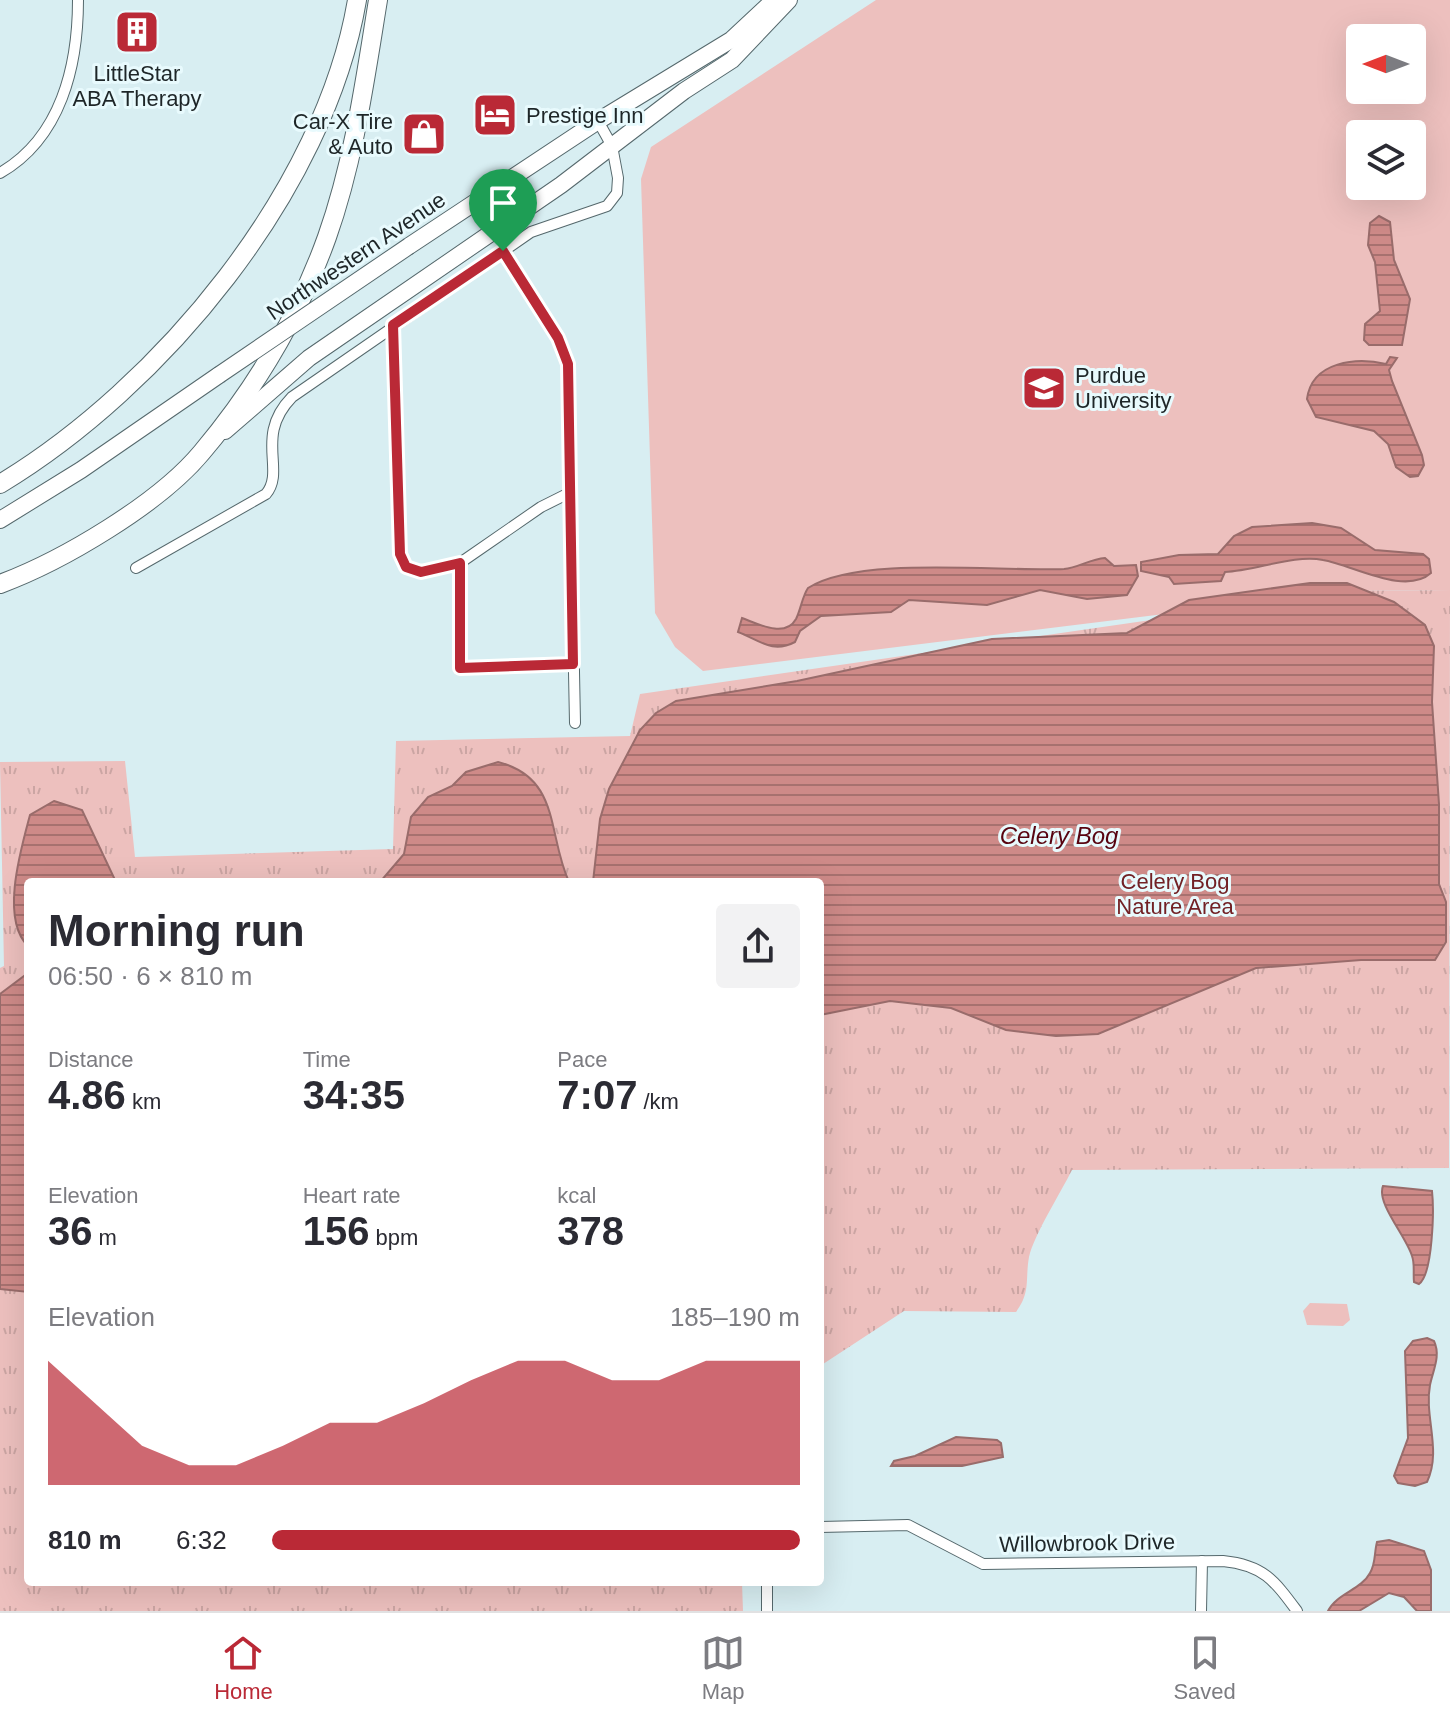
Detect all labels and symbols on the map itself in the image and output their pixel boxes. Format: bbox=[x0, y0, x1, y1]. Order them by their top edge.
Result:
building icon: LittleStar ABA Therapy bbox=[113, 8, 161, 56]
north arrow bbox=[1346, 24, 1426, 104]
place label: LittleStar ABA Therapy bbox=[72, 61, 202, 111]
hotel icon: Prestige Inn bbox=[471, 91, 519, 139]
place label: Prestige Inn bbox=[526, 103, 643, 128]
place label: Car-X Tire & Auto bbox=[293, 109, 393, 159]
shop icon: Car-X Tire & Auto bbox=[400, 110, 448, 158]
pin bbox=[469, 169, 537, 251]
street label: Northwestern Avenue bbox=[262, 187, 450, 325]
place label: Purdue University bbox=[1075, 363, 1172, 413]
school or university icon: Purdue University bbox=[1020, 364, 1068, 412]
water label: Celery Bog bbox=[1000, 822, 1119, 849]
park label: Celery Bog Nature Area bbox=[1116, 869, 1234, 919]
street label: Willowbrook Drive bbox=[999, 1529, 1175, 1557]

